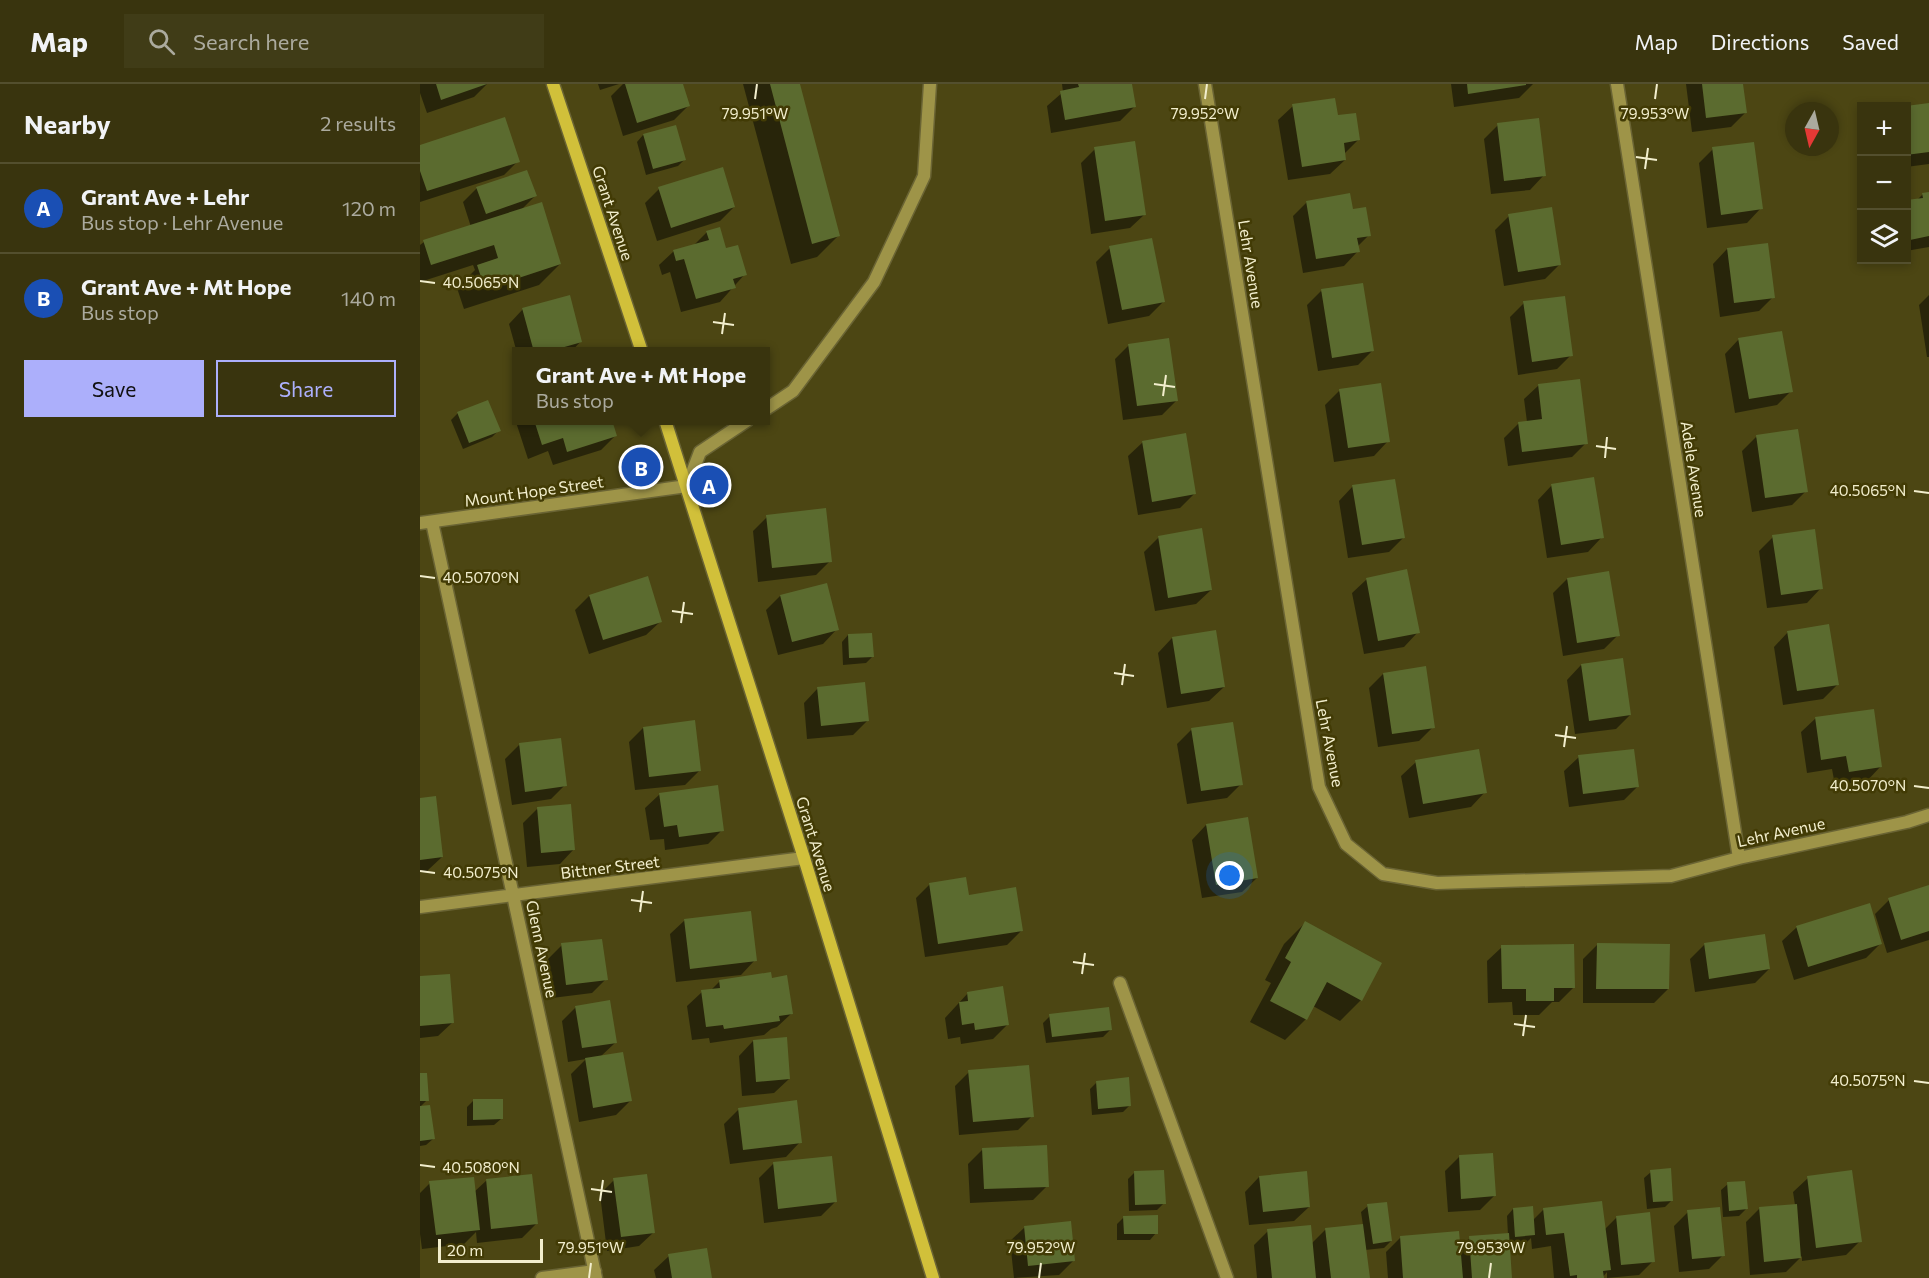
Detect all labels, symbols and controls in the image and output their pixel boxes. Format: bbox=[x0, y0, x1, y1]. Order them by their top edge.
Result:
search box bbox=[124, 14, 544, 68]
text: Map bbox=[30, 24, 88, 58]
icon: search bbox=[145, 25, 178, 58]
text: Search here bbox=[193, 28, 309, 55]
text: Map bbox=[1635, 29, 1678, 54]
text: Directions bbox=[1711, 29, 1809, 54]
text: Saved bbox=[1842, 29, 1899, 54]
north arrow bbox=[1785, 102, 1839, 156]
map controls bbox=[1857, 102, 1911, 264]
button: + bbox=[1857, 102, 1911, 156]
text: 79.951°W bbox=[722, 104, 788, 122]
text: 79.952°W bbox=[1171, 104, 1239, 122]
text: 79.953°W bbox=[1621, 104, 1689, 122]
text: Nearby bbox=[24, 108, 111, 139]
text: 2 results bbox=[320, 111, 396, 135]
button: − bbox=[1857, 156, 1911, 210]
street label: Grant Avenue bbox=[589, 163, 638, 263]
text: Grant Ave + Lehr bbox=[81, 183, 249, 210]
text: A bbox=[36, 196, 51, 220]
text: 120 m bbox=[342, 196, 396, 220]
text: Bus stop · Lehr Avenue bbox=[81, 210, 283, 234]
button: layers bbox=[1857, 210, 1911, 264]
street label: Lehr Avenue bbox=[1235, 218, 1268, 310]
text: Grant Ave + Mt Hope bbox=[81, 273, 291, 300]
text: 40.5065°N bbox=[443, 273, 519, 291]
text: B bbox=[37, 286, 50, 310]
text: 140 m bbox=[341, 286, 396, 310]
text: Bus stop bbox=[81, 300, 159, 324]
popup bbox=[512, 347, 770, 425]
button: Save bbox=[24, 360, 204, 417]
button: Share bbox=[216, 360, 396, 417]
text: Grant Ave + Mt Hope bbox=[536, 361, 746, 388]
text: Bus stop bbox=[536, 388, 614, 412]
street label: Adele Avenue bbox=[1678, 419, 1711, 518]
pin: B bbox=[622, 444, 660, 490]
pin: A bbox=[690, 462, 728, 508]
street label: Mount Hope Street bbox=[463, 471, 605, 510]
text: 40.5065°N bbox=[1830, 481, 1906, 499]
text: 40.5070°N bbox=[443, 568, 519, 586]
street label: Lehr Avenue bbox=[1313, 697, 1348, 789]
text: 40.5070°N bbox=[1830, 776, 1906, 794]
street label: Grant Avenue bbox=[793, 794, 840, 894]
street label: Lehr Avenue bbox=[1735, 813, 1827, 850]
street label: Bittner Street bbox=[559, 851, 661, 882]
your location bbox=[1215, 861, 1244, 890]
text: 40.5075°N bbox=[443, 863, 519, 881]
street label: Glenn Avenue bbox=[523, 899, 562, 999]
text: 40.5075°N bbox=[1830, 1071, 1906, 1089]
text: 40.5080°N bbox=[442, 1158, 520, 1176]
scale bar bbox=[438, 1236, 543, 1264]
text: 79.951°W bbox=[558, 1238, 624, 1256]
text: 79.952°W bbox=[1007, 1238, 1075, 1256]
text: 79.953°W bbox=[1457, 1238, 1525, 1256]
text: 20 m bbox=[447, 1240, 483, 1259]

